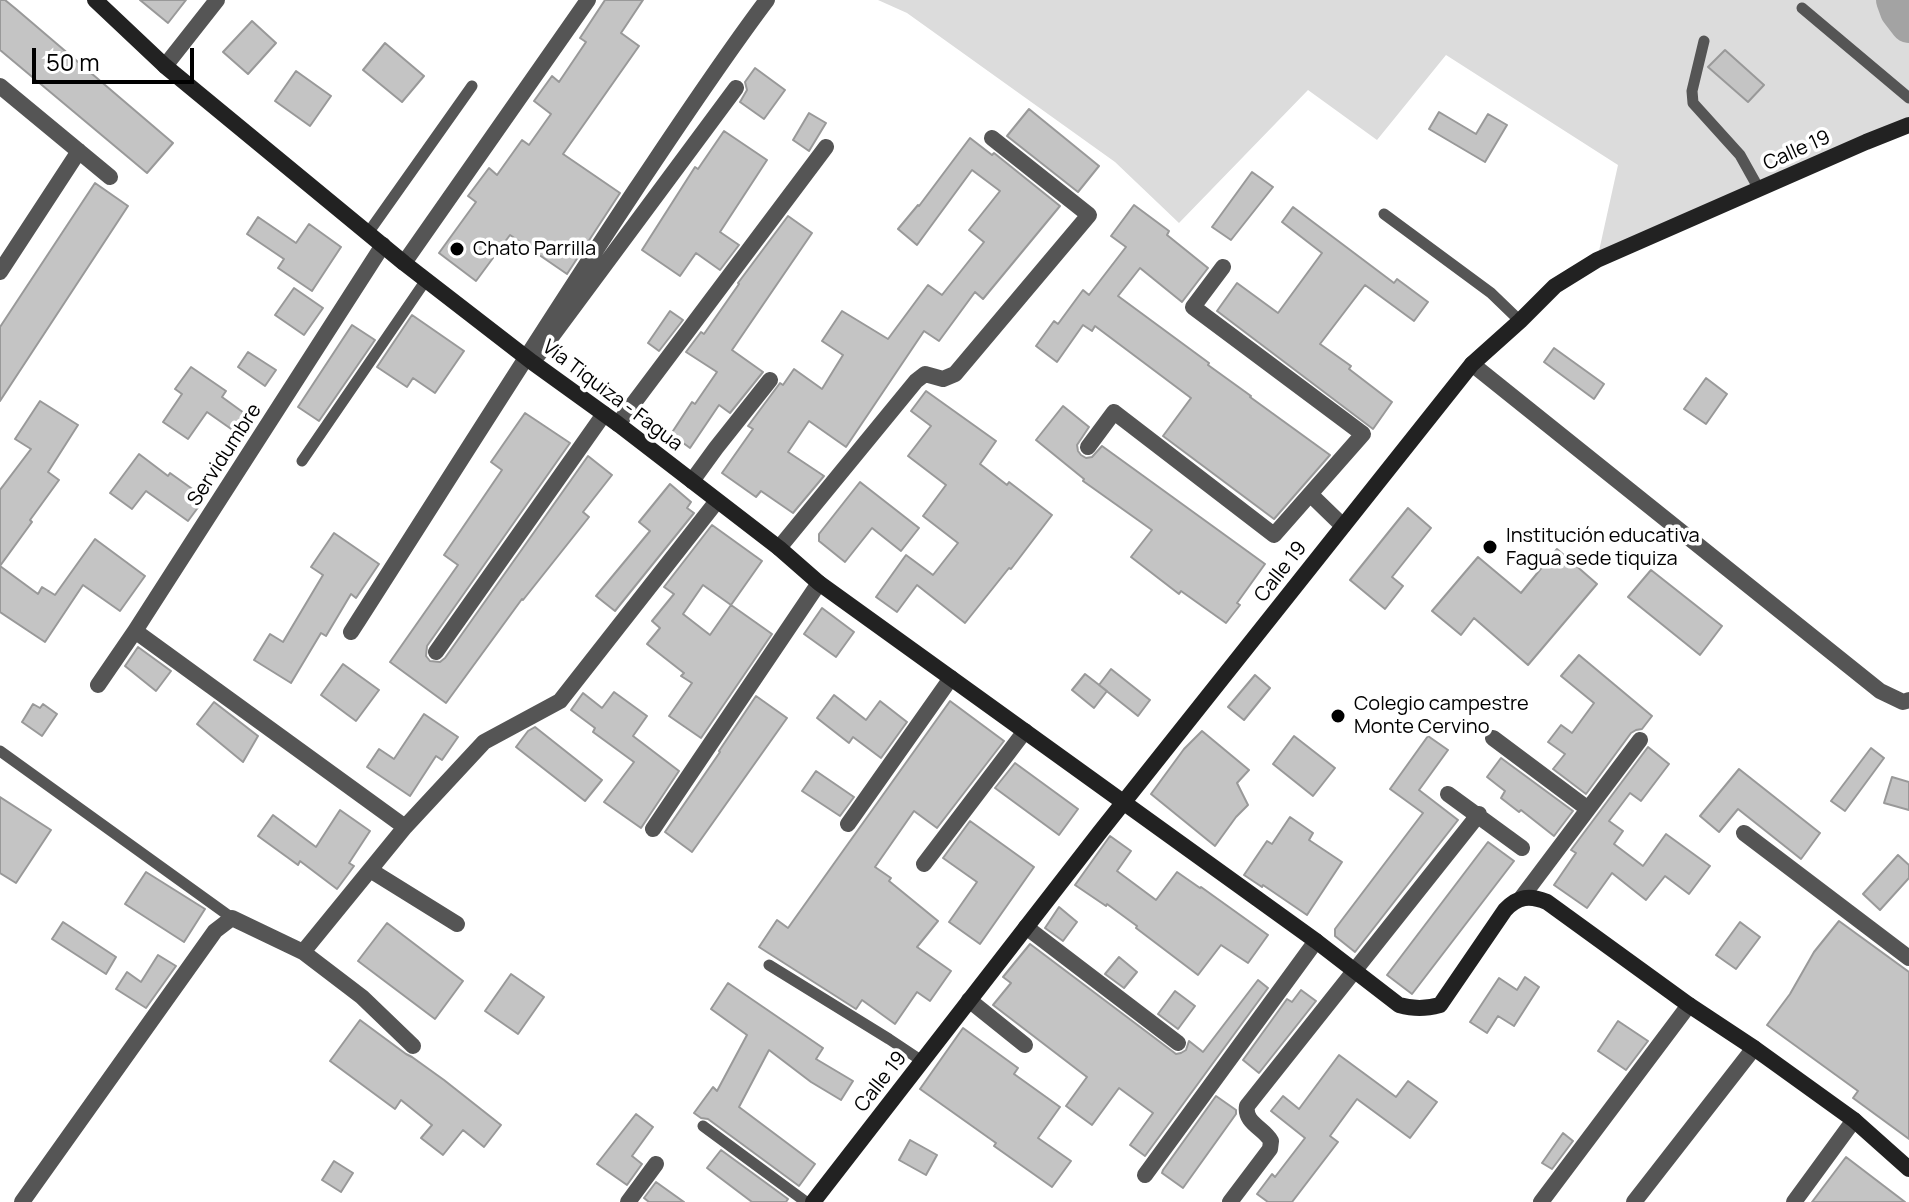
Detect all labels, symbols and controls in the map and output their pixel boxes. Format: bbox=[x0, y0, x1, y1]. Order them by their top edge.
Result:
scale bar bbox=[36, 32, 198, 82]
text: 50 m bbox=[46, 45, 100, 78]
street label: Calle 19 bbox=[1760, 126, 1834, 176]
place label: Chato Parrilla bbox=[473, 237, 596, 261]
marker: Chato Parrilla bbox=[448, 240, 466, 258]
street label: Vía Tiquiza - Fagua bbox=[537, 335, 687, 457]
street label: Servidumbre bbox=[183, 399, 267, 511]
place label: Institución educativa Fagua sede tiquiza bbox=[1506, 524, 1700, 571]
street label: Calle 19 bbox=[1250, 537, 1312, 607]
marker: Institución educativa Fagua sede tiquiza bbox=[1481, 538, 1499, 556]
place label: Colegio campestre Monte Cervino bbox=[1354, 692, 1529, 739]
marker: Colegio campestre Monte Cervino bbox=[1329, 707, 1347, 725]
street label: Calle 19 bbox=[850, 1047, 912, 1117]

